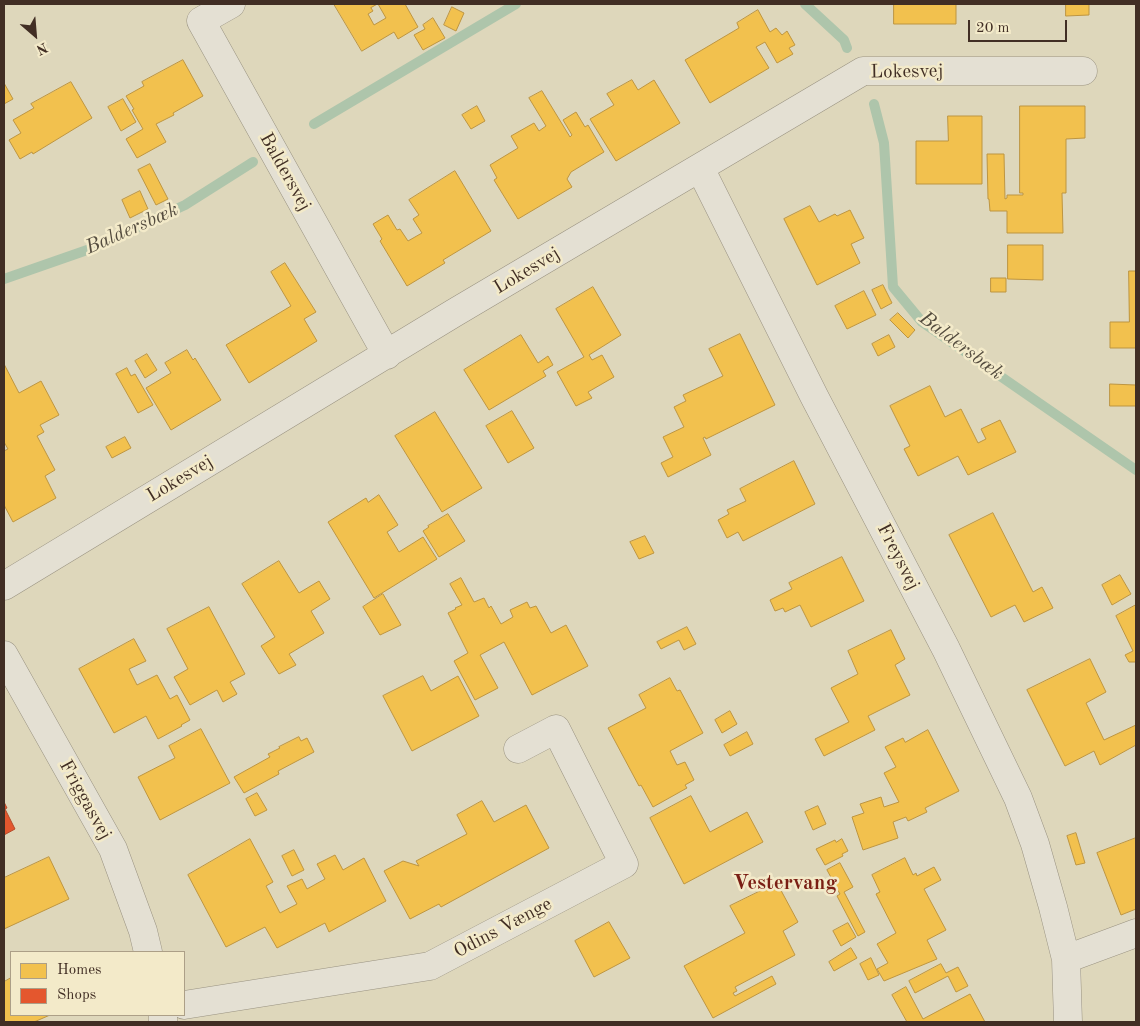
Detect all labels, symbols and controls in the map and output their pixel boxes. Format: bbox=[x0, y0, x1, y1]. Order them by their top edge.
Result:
north arrow bbox=[10, 10, 60, 60]
scale bar bbox=[970, 10, 1069, 42]
text: 20 m bbox=[976, 21, 1010, 36]
text: N bbox=[34, 40, 50, 57]
street label: Lokesvej bbox=[870, 60, 944, 84]
street label: Baldersvej bbox=[254, 129, 316, 215]
water label: Baldersbæk bbox=[82, 198, 182, 260]
street label: Lokesvej bbox=[490, 242, 564, 300]
water label: Baldersbæk bbox=[914, 307, 1008, 385]
street label: Lokesvej bbox=[143, 450, 217, 508]
street label: Freysvej bbox=[872, 520, 924, 594]
street label: Friggasvej bbox=[54, 756, 116, 844]
district label: Vestervang bbox=[733, 870, 837, 896]
street label: Odins Vænge bbox=[450, 893, 556, 963]
legend bbox=[10, 951, 185, 1016]
text: Homes bbox=[57, 963, 102, 978]
text: Shops bbox=[57, 988, 96, 1003]

